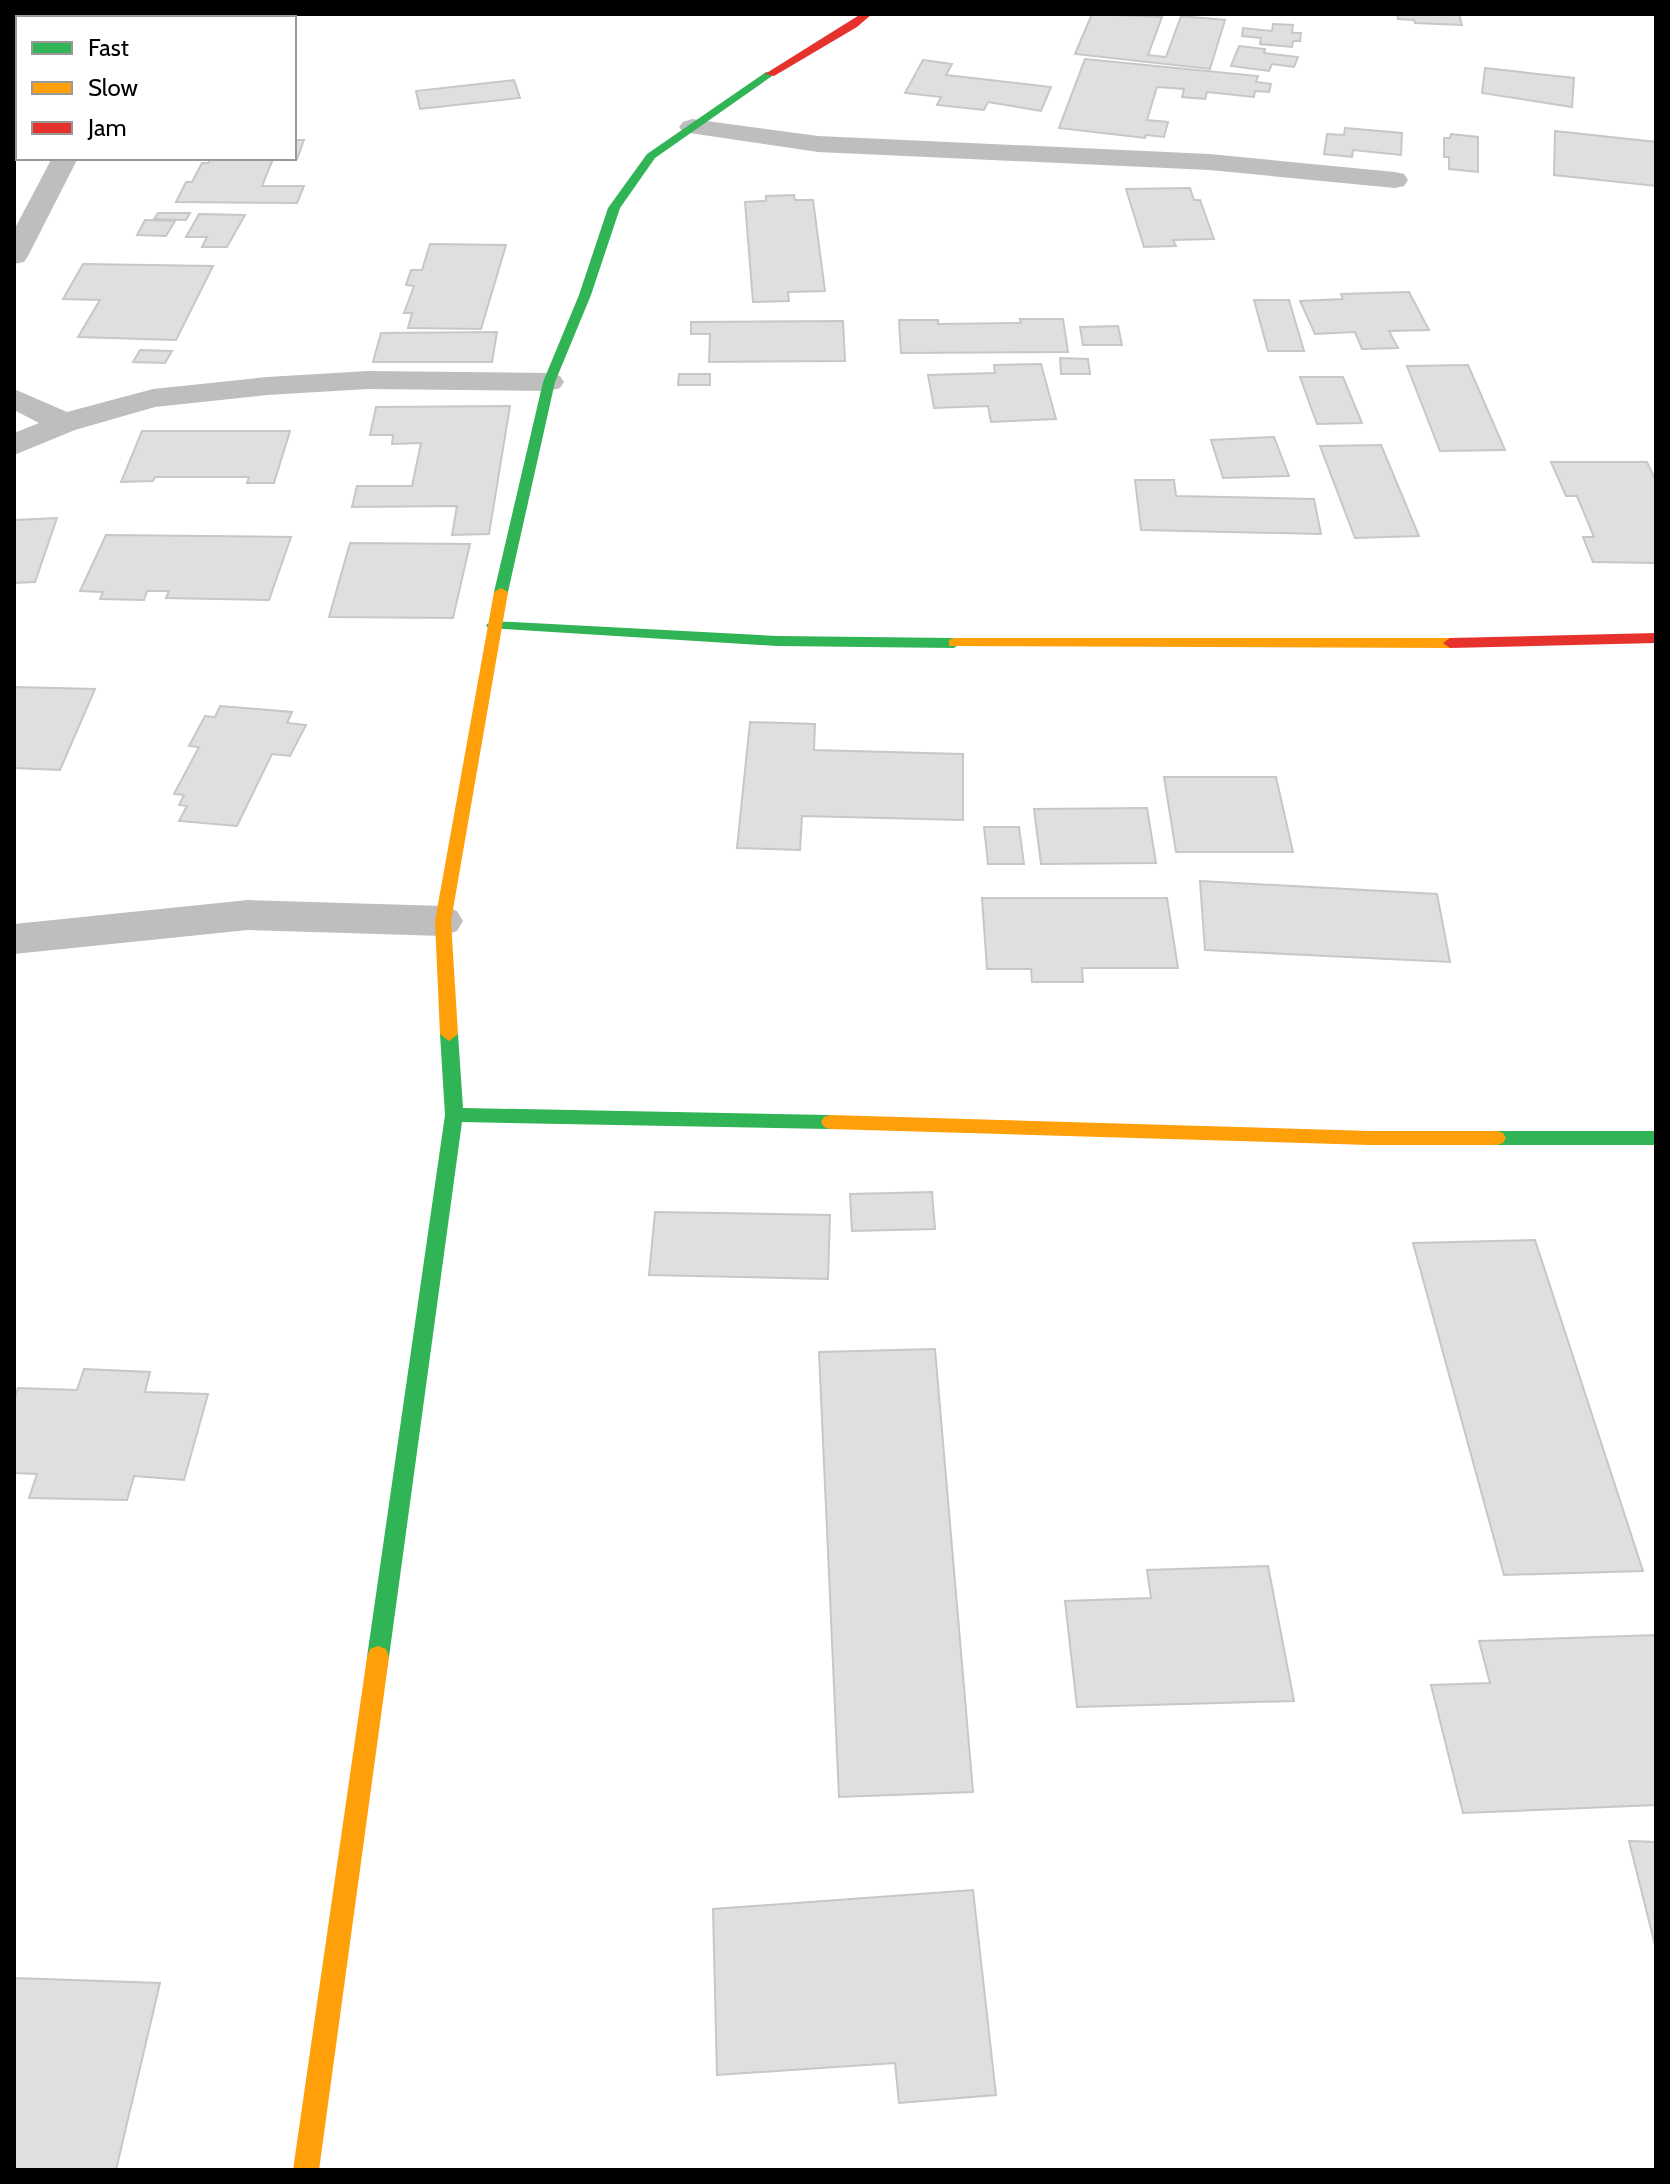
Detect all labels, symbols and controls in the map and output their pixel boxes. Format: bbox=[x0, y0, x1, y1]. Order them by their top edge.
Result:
legend bbox=[16, 16, 296, 160]
text: Fast bbox=[88, 33, 129, 62]
text: Slow bbox=[88, 73, 138, 102]
text: Jam bbox=[87, 113, 126, 142]

